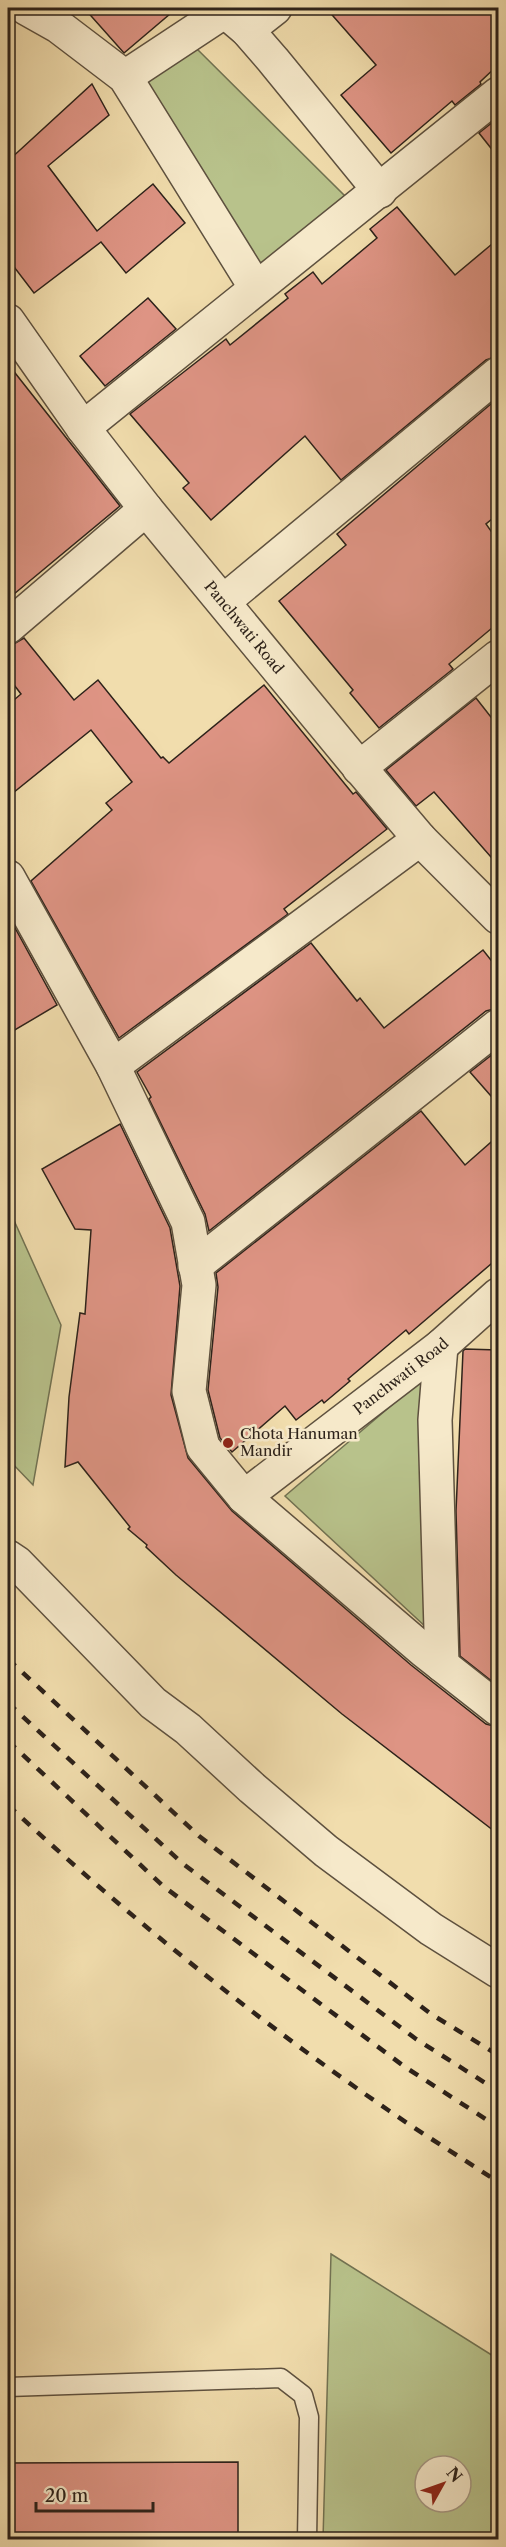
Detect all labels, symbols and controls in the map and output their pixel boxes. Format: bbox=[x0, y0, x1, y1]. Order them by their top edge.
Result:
street label: Panchwati Road bbox=[200, 577, 288, 678]
street label: Panchwati Road bbox=[349, 1334, 452, 1419]
place label: Chota Hanuman Mandir bbox=[240, 1424, 358, 1460]
marker: Chota Hanuman Mandir bbox=[221, 1436, 235, 1450]
north arrow bbox=[413, 2454, 473, 2514]
text: N bbox=[442, 2463, 467, 2486]
scale bar bbox=[36, 2475, 153, 2513]
text: 20 m bbox=[45, 2485, 89, 2507]

